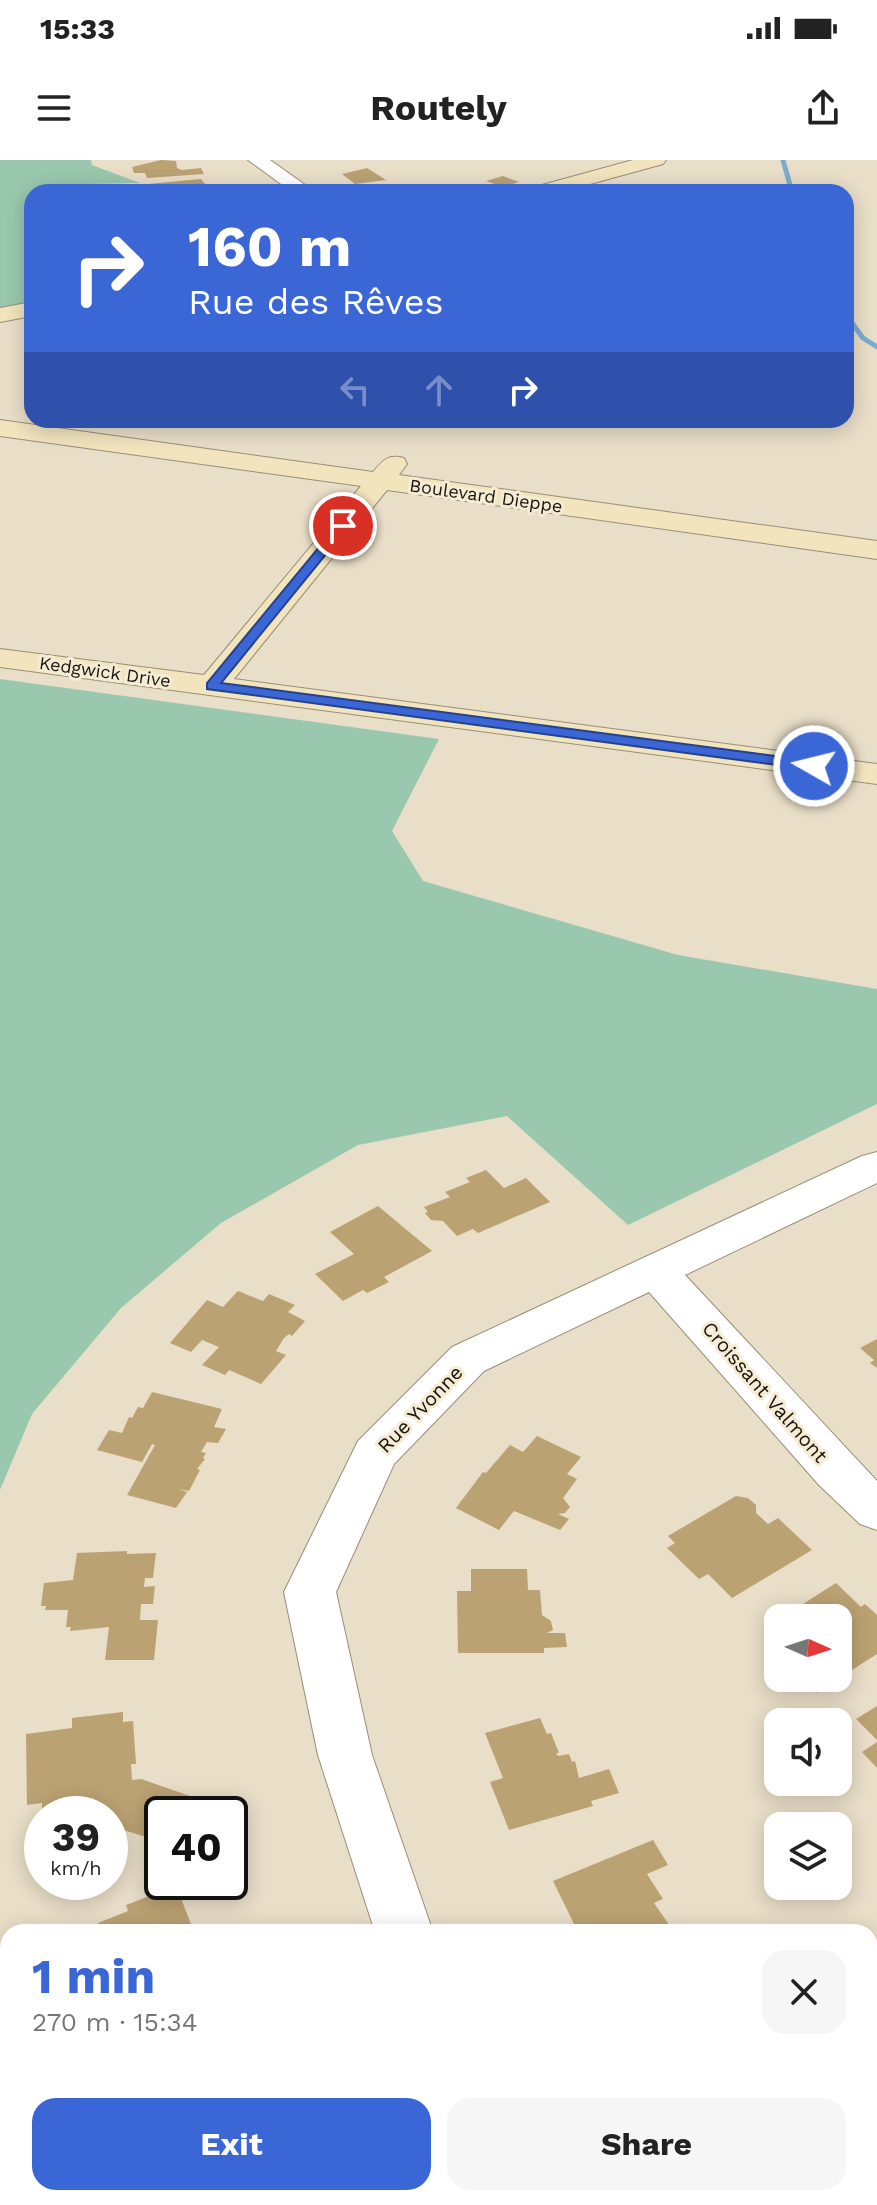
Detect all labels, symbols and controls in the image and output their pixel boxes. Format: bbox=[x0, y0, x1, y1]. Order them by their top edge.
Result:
text: 15:33 bbox=[40, 11, 115, 46]
icon: menu bbox=[32, 86, 76, 130]
icon: share bbox=[801, 86, 845, 130]
text: Routely bbox=[370, 87, 507, 129]
text: 160 m bbox=[188, 214, 351, 280]
icon: right bbox=[56, 216, 160, 320]
text: Rue des Rêves bbox=[188, 281, 443, 323]
icon: left bbox=[333, 368, 377, 412]
icon: ahead bbox=[417, 368, 461, 412]
icon: right bbox=[501, 368, 545, 412]
street label: Boulevard Dieppe bbox=[408, 474, 564, 517]
pin bbox=[309, 492, 377, 560]
icon: arrive bbox=[321, 504, 365, 548]
street label: Kedgwick Drive bbox=[38, 652, 172, 691]
position arrow bbox=[772, 724, 856, 808]
street label: Croissant Valmont bbox=[697, 1317, 833, 1468]
street label: Rue Yvonne bbox=[372, 1360, 468, 1458]
north arrow bbox=[764, 1604, 852, 1692]
map controls bbox=[764, 1604, 852, 1900]
button: sound bbox=[764, 1708, 852, 1796]
speed limit sign: 40 bbox=[144, 1796, 248, 1900]
button: layers bbox=[764, 1812, 852, 1900]
text: 39 bbox=[52, 1814, 100, 1861]
text: km/h bbox=[50, 1856, 102, 1880]
text: 1 min bbox=[32, 1948, 155, 2005]
button: close bbox=[762, 1950, 846, 2034]
text: 270 m · 15:34 bbox=[32, 2007, 198, 2037]
button: Exit bbox=[32, 2098, 431, 2190]
button: Share bbox=[447, 2098, 846, 2190]

